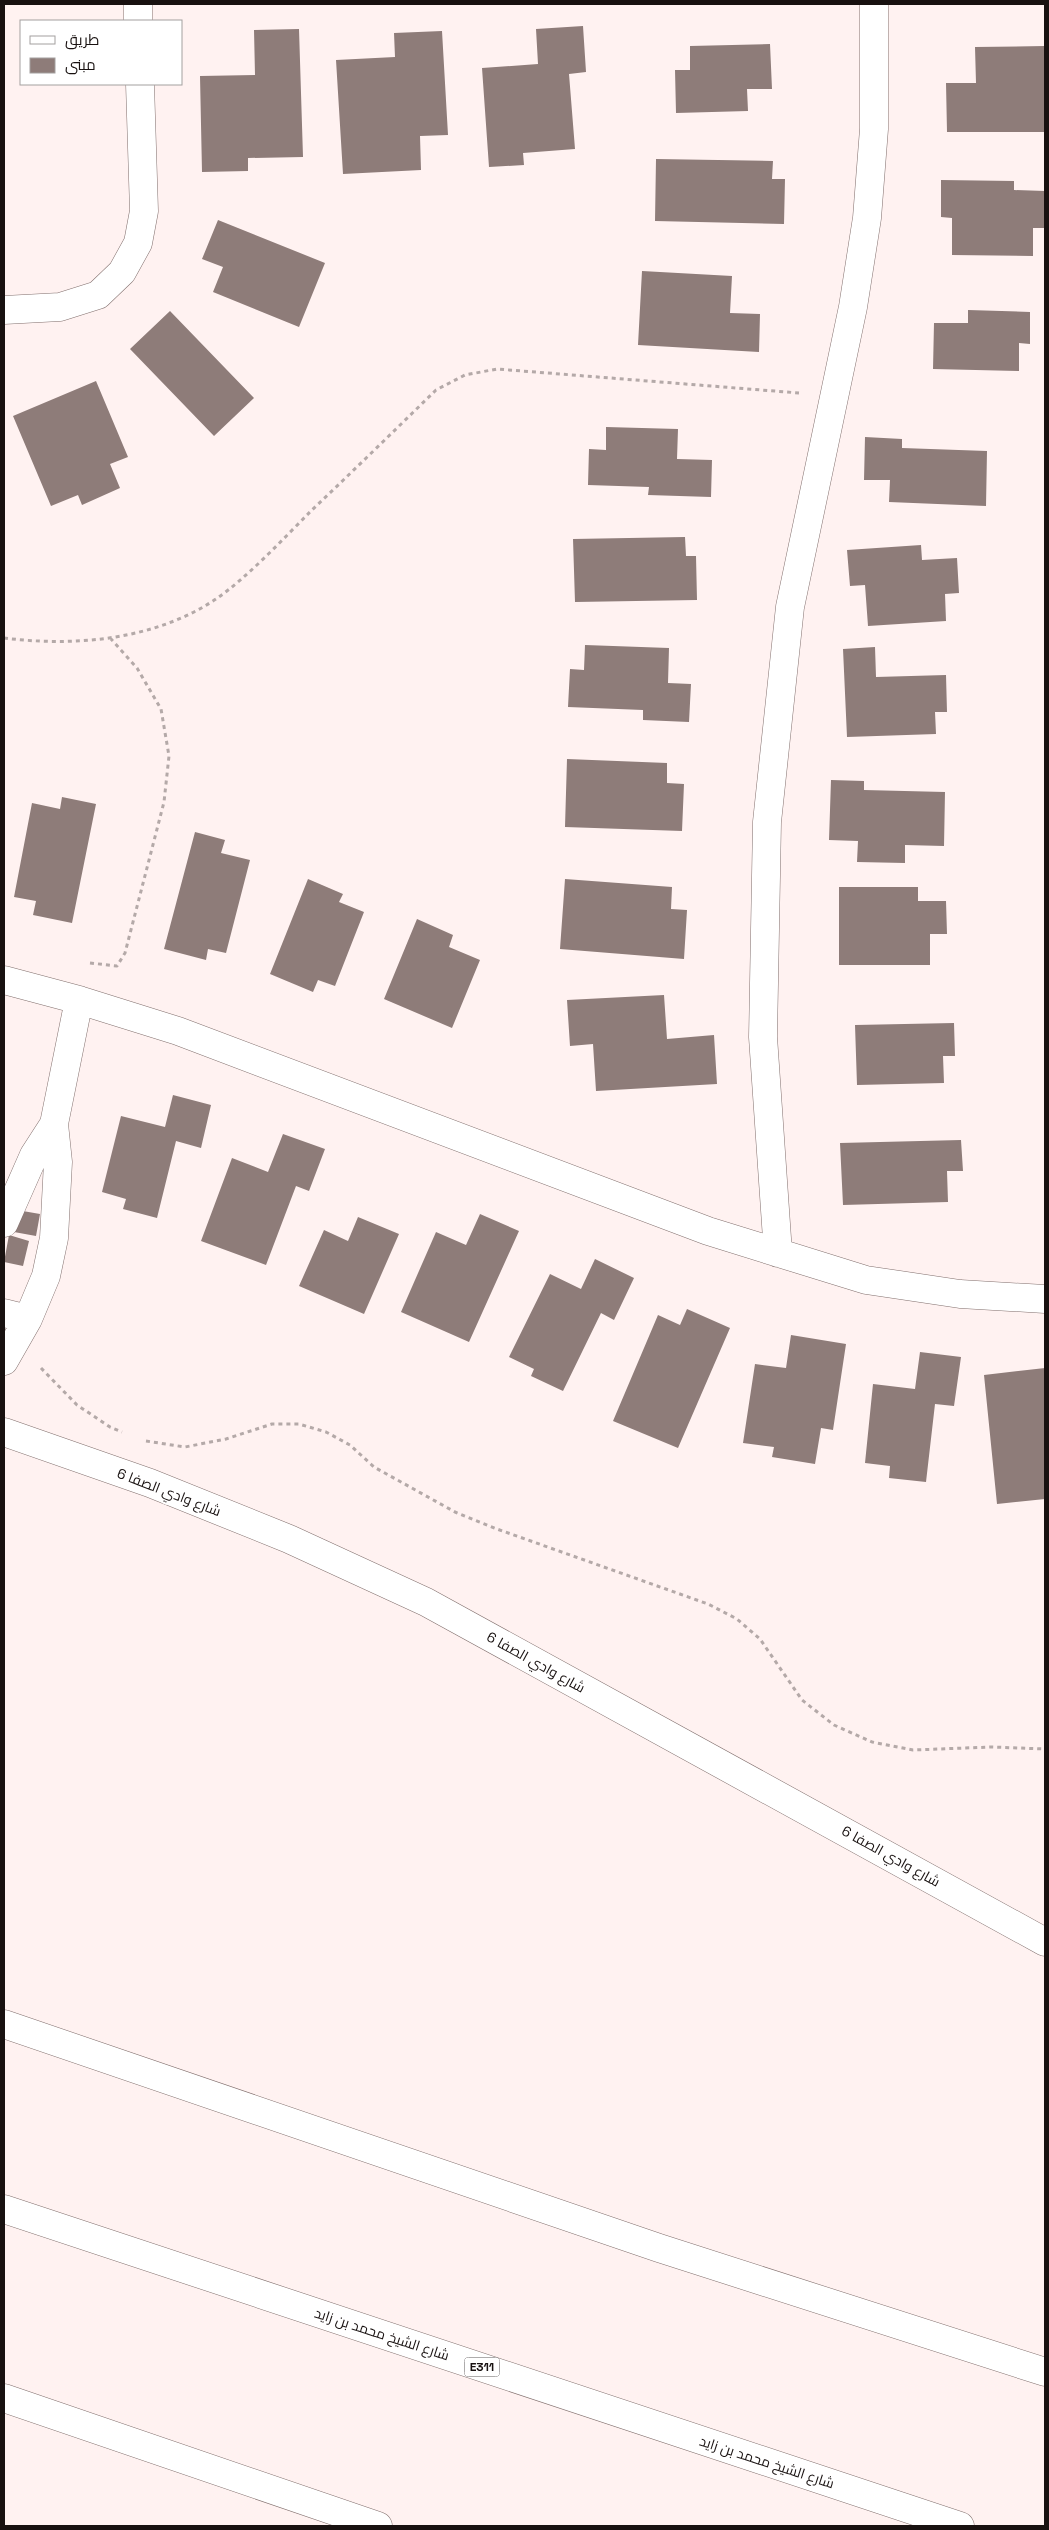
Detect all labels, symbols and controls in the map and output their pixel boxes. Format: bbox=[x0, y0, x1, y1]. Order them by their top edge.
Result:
legend bbox=[20, 20, 182, 85]
text: طريق bbox=[65, 30, 99, 50]
text: مبنى bbox=[65, 55, 96, 75]
street label: شارع وادي الصفا 6 bbox=[113, 1464, 223, 1523]
street label: شارع وادي الصفا 6 bbox=[482, 1628, 588, 1699]
street label: شارع وادي الصفا 6 bbox=[837, 1822, 943, 1893]
street label: شارع الشيخ محمد بن زايد bbox=[312, 2304, 452, 2364]
road number: E311 bbox=[464, 2358, 500, 2376]
street label: شارع الشيخ محمد بن زايد bbox=[697, 2432, 837, 2492]

